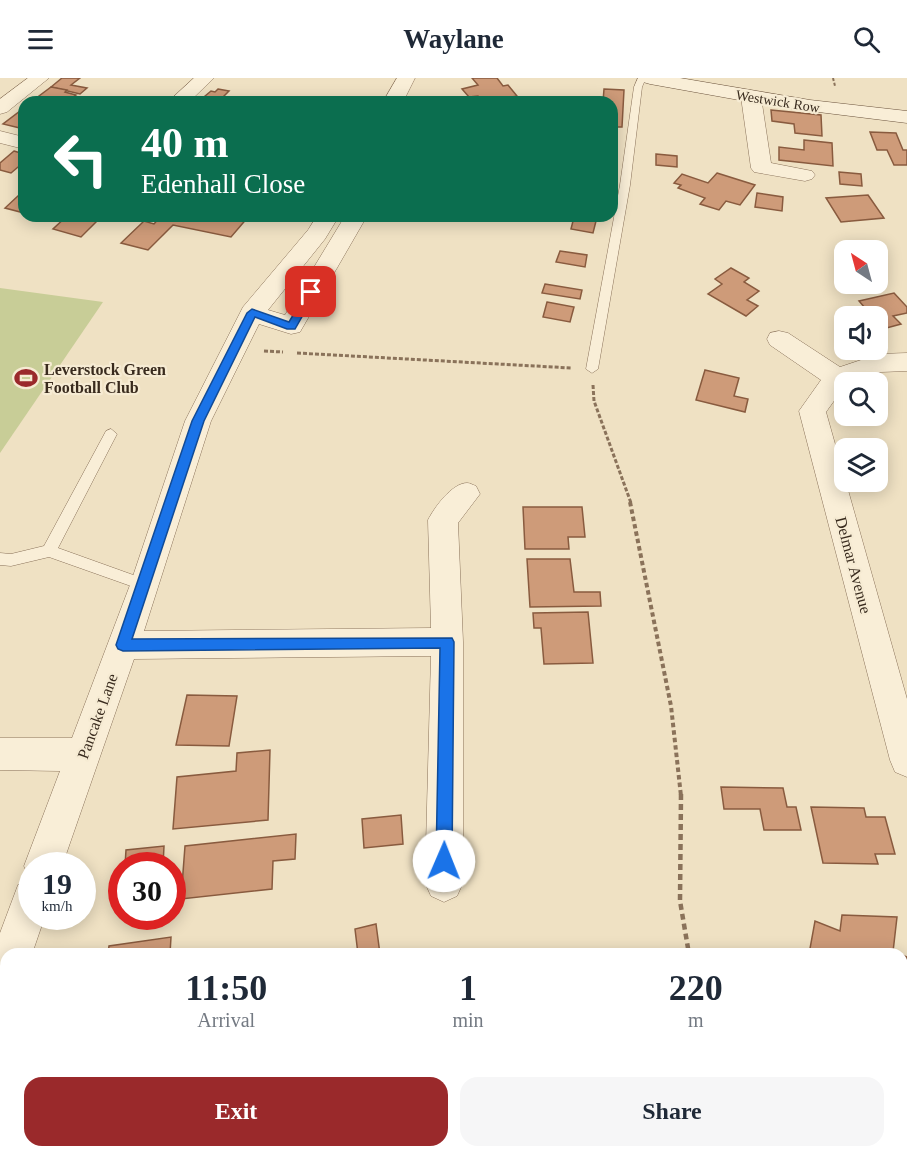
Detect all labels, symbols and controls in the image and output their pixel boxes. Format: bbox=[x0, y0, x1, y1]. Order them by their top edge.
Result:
icon: menu bbox=[24, 23, 57, 56]
icon: search bbox=[850, 23, 883, 56]
text: Waylane bbox=[403, 24, 504, 54]
street label: Westwick Row bbox=[735, 87, 822, 116]
icon: left bbox=[42, 120, 120, 198]
text: 40 m bbox=[141, 120, 229, 166]
text: Edenhall Close bbox=[141, 169, 305, 199]
north arrow bbox=[834, 240, 888, 294]
map controls bbox=[834, 240, 888, 492]
pin bbox=[285, 266, 336, 317]
icon: arrive bbox=[294, 275, 327, 308]
button: sound bbox=[834, 306, 888, 360]
place label: Leverstock Green Football Club bbox=[44, 361, 166, 396]
sports icon: Leverstock Green Football Club bbox=[13, 365, 39, 391]
button: search bbox=[834, 372, 888, 426]
button: layers bbox=[834, 438, 888, 492]
street label: Delmar Avenue bbox=[832, 515, 875, 615]
street label: Pancake Lane bbox=[74, 671, 121, 761]
position arrow bbox=[412, 829, 476, 893]
speed limit sign: 30 bbox=[108, 852, 186, 930]
text: 19 bbox=[42, 867, 72, 900]
text: km/h bbox=[42, 898, 72, 914]
text: 11:50 bbox=[185, 968, 267, 1008]
text: 1 bbox=[459, 968, 477, 1008]
text: 220 bbox=[669, 968, 723, 1008]
text: Arrival bbox=[197, 1009, 255, 1031]
text: min bbox=[452, 1009, 484, 1031]
text: m bbox=[688, 1009, 704, 1031]
button: Exit bbox=[24, 1077, 448, 1146]
button: Share bbox=[460, 1077, 884, 1146]

